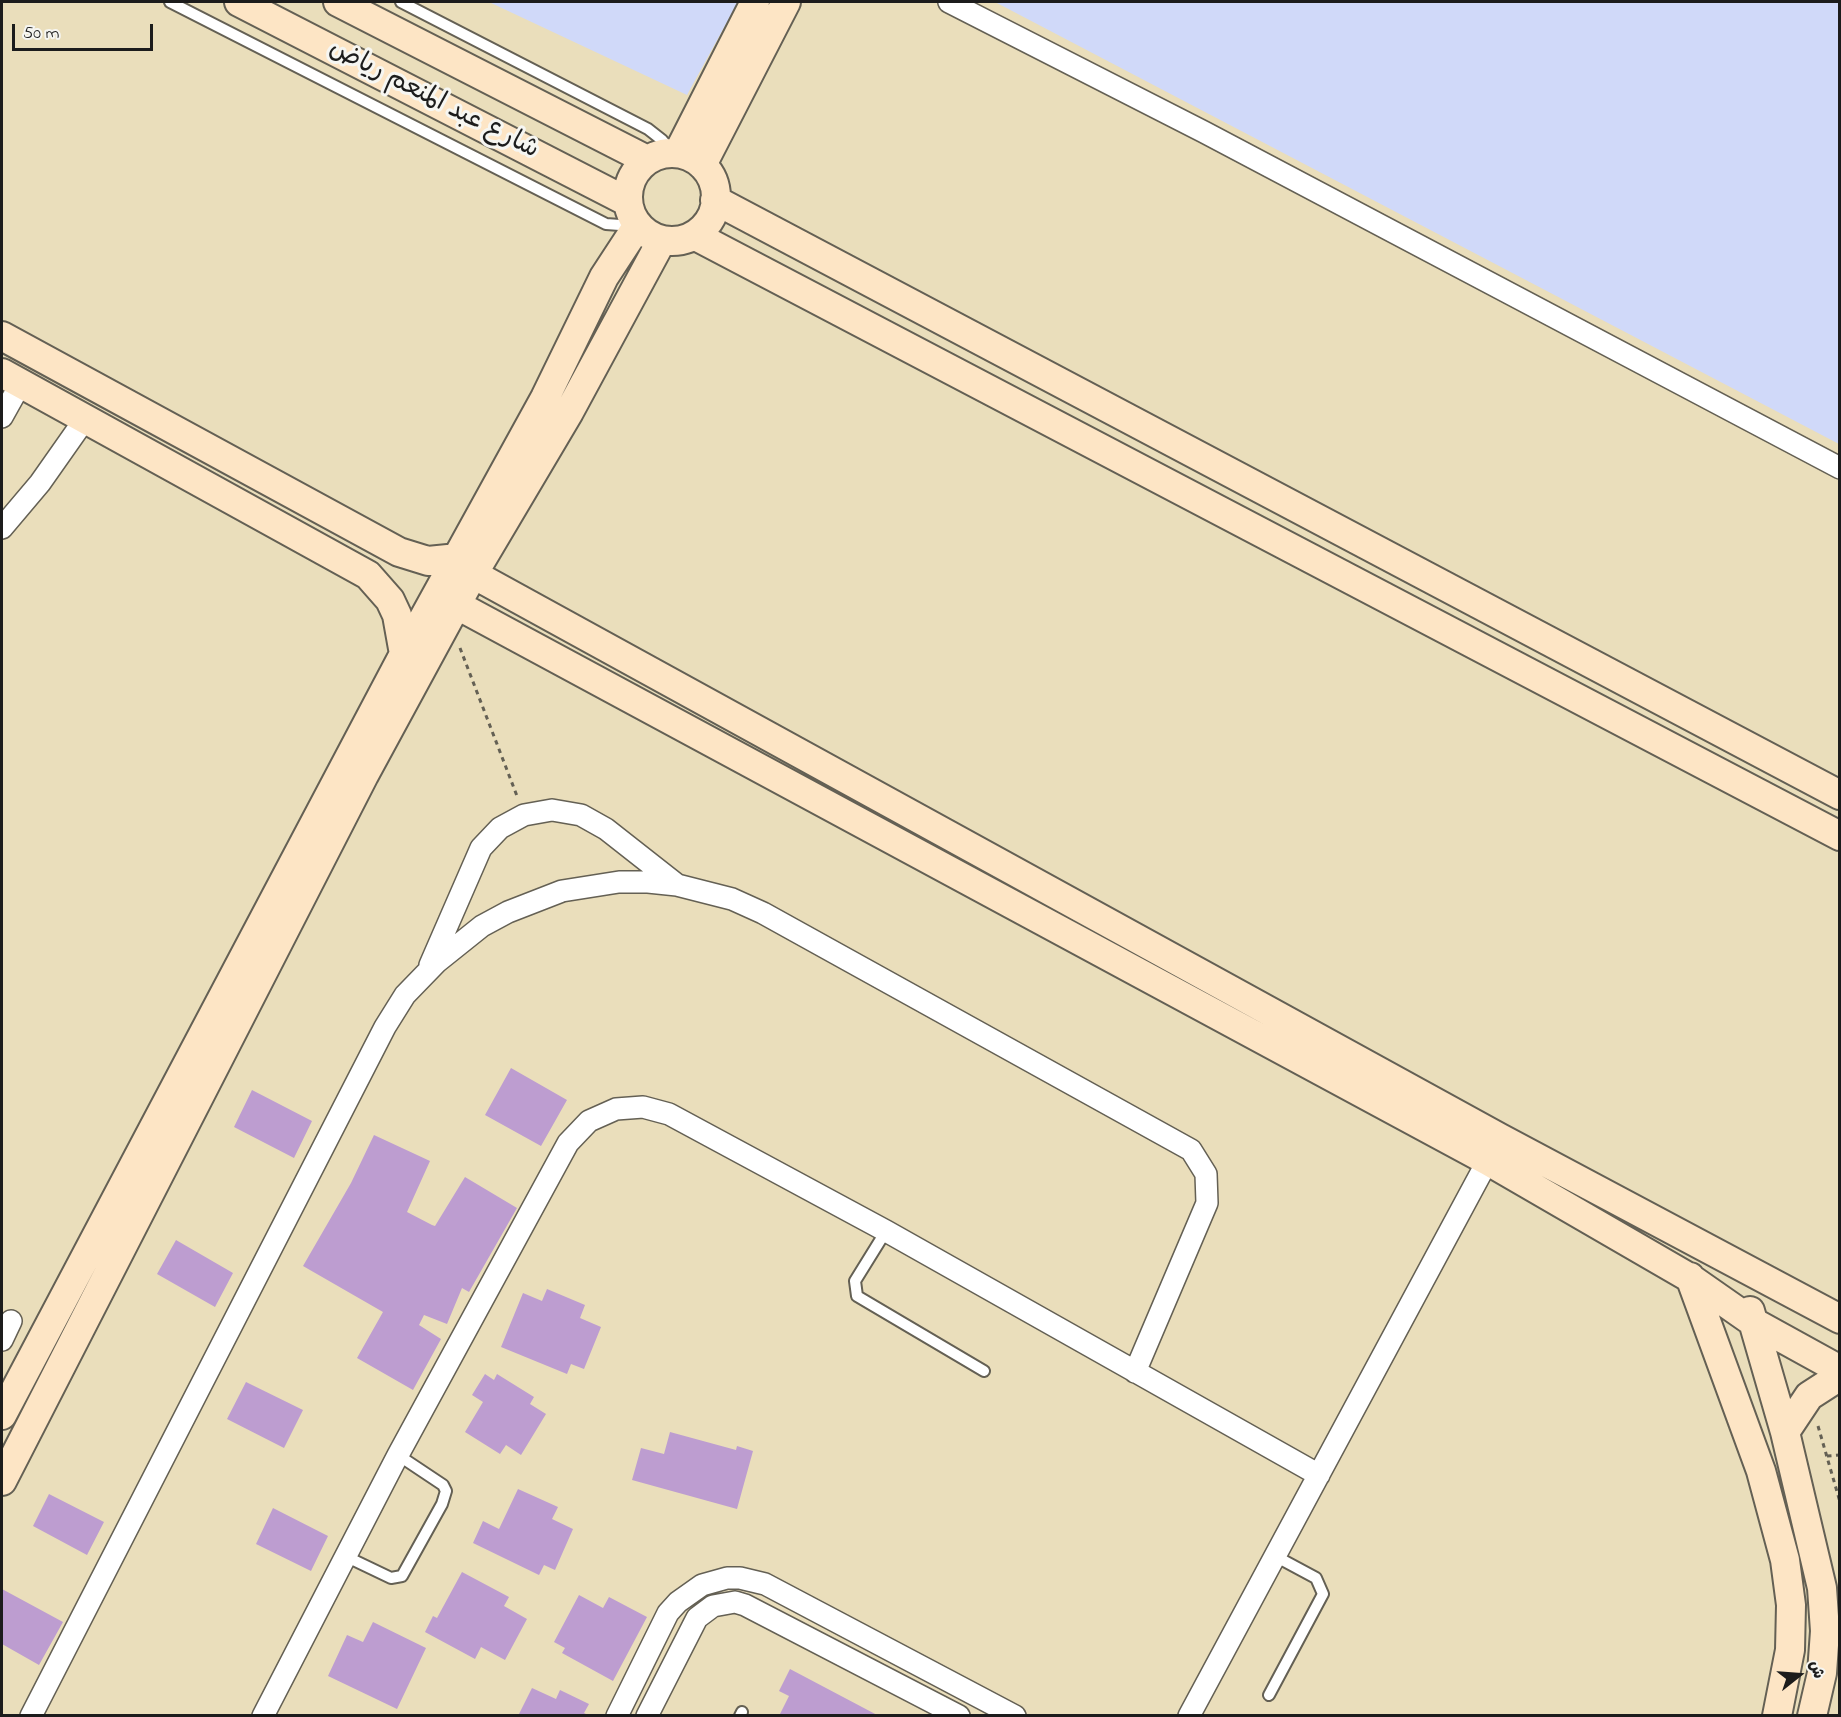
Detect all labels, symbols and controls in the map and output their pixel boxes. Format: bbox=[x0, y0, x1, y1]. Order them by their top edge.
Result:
scale bar bbox=[15, 12, 156, 50]
text: 50 m bbox=[23, 21, 60, 47]
street label: شارع عبد المنعم رياض bbox=[323, 35, 543, 167]
north arrow bbox=[1769, 1645, 1829, 1705]
text: ش bbox=[1802, 1658, 1830, 1682]

